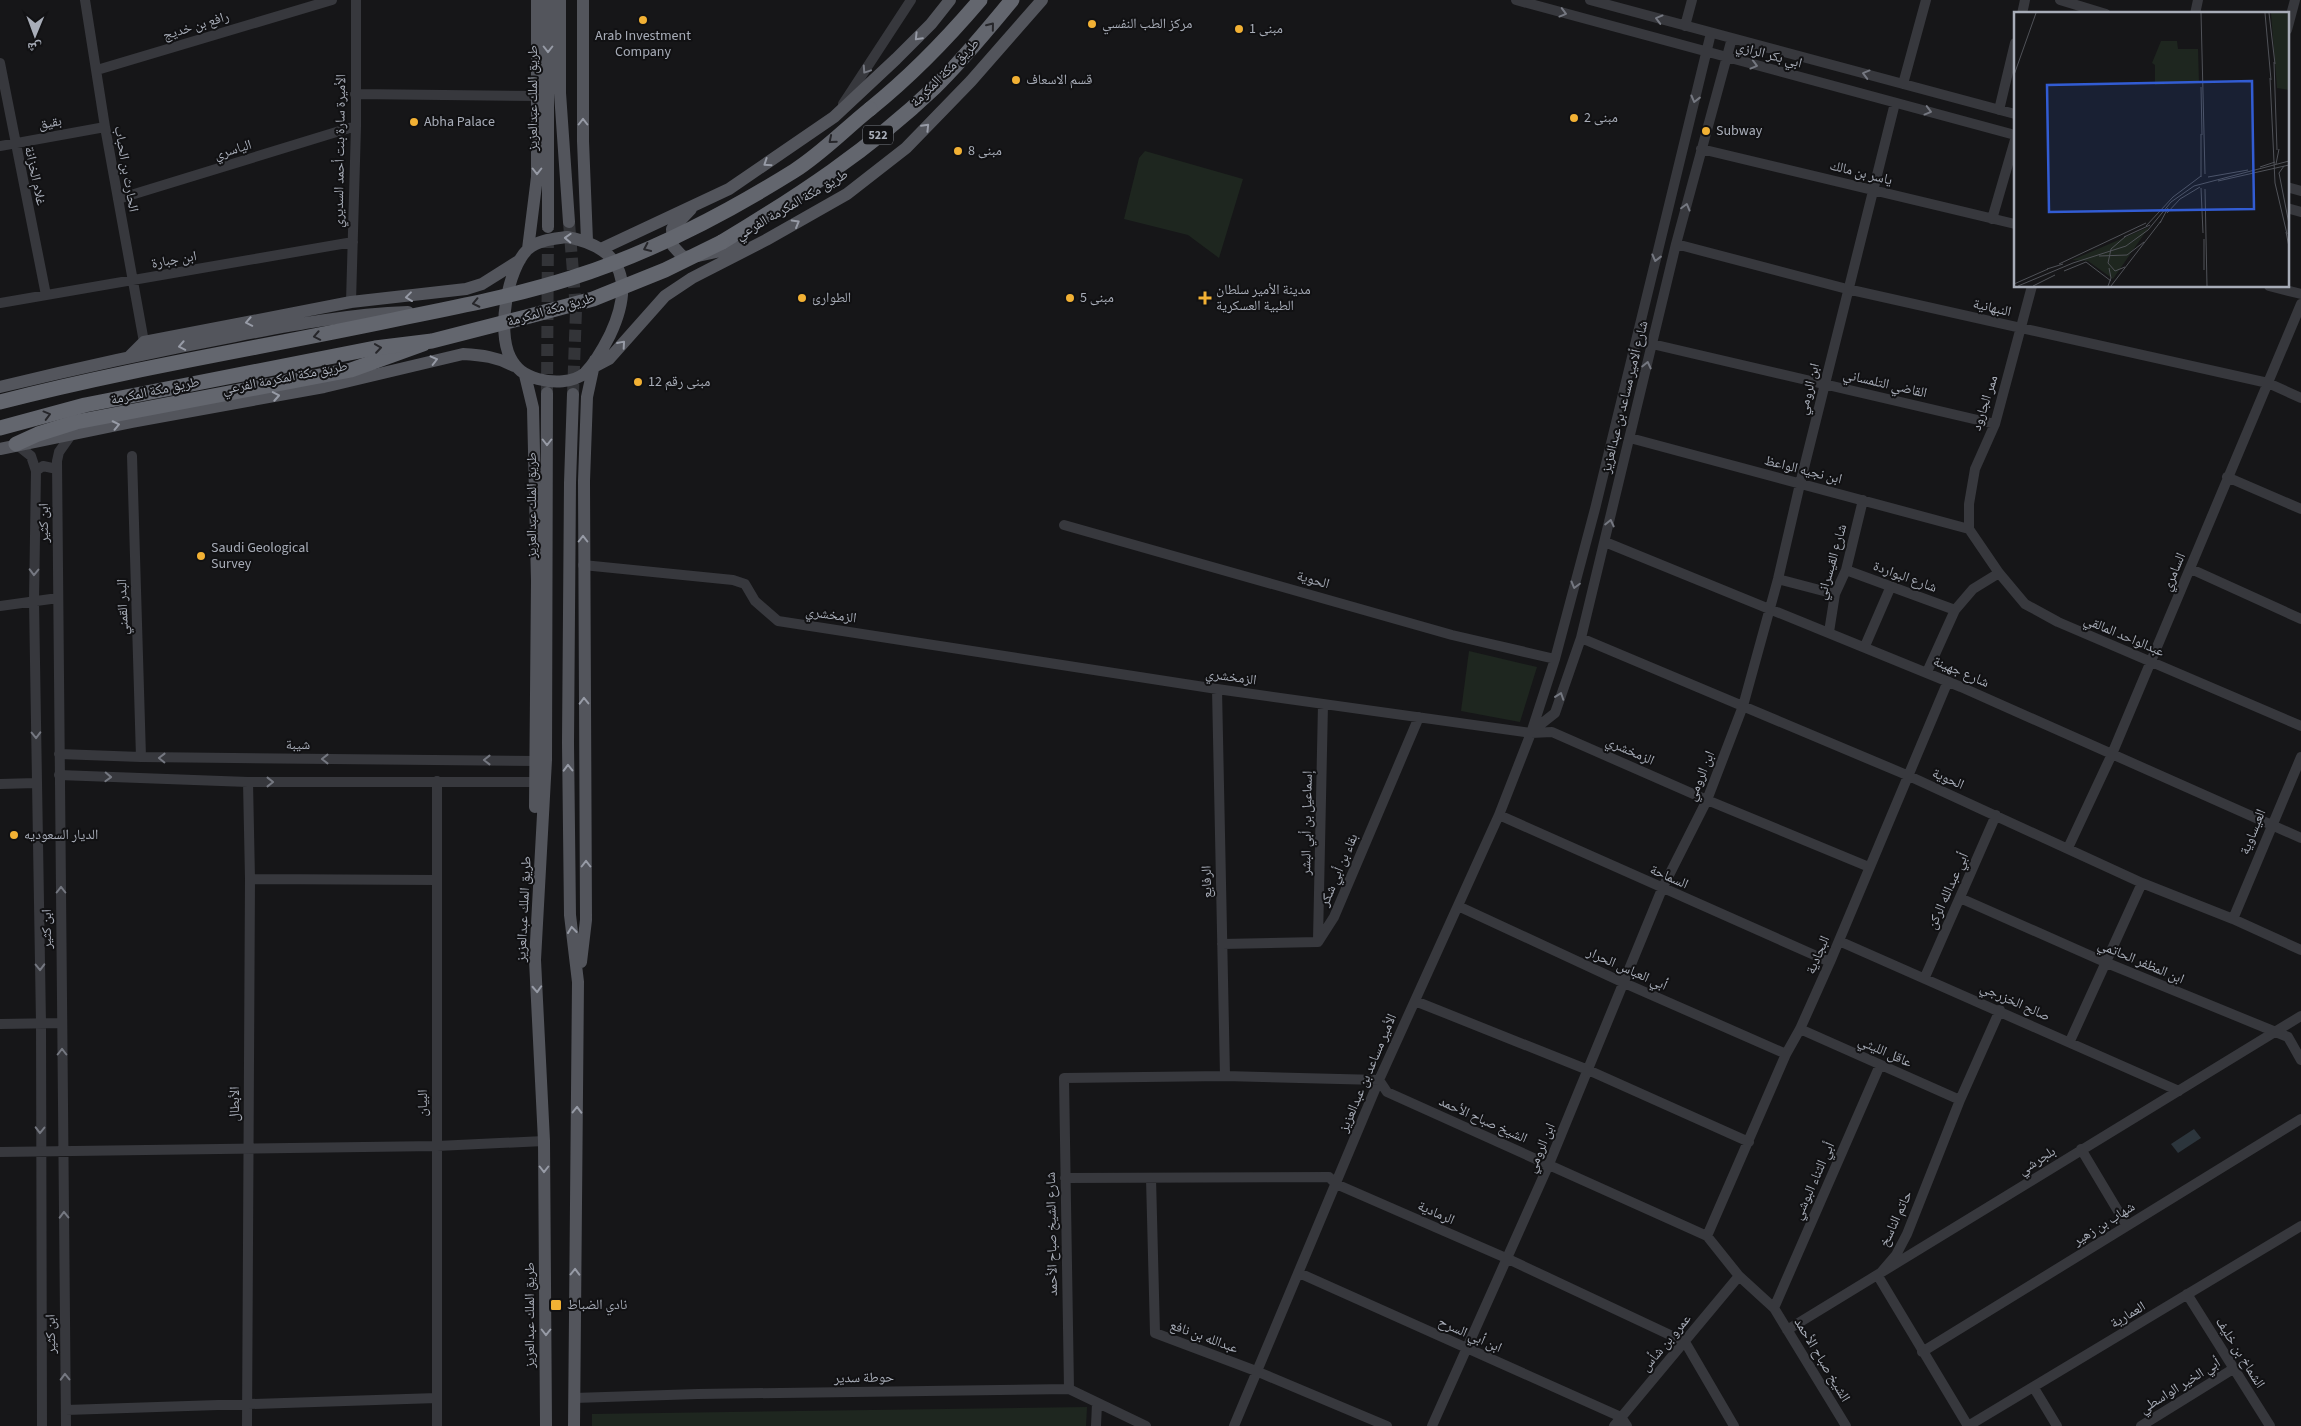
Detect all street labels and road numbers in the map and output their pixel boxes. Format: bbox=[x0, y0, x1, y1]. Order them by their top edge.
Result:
street label: رافع بن خديج bbox=[160, 6, 232, 46]
street label: طريق مكة المكرمة bbox=[906, 34, 984, 112]
street label: ابي بكر الرازي bbox=[1734, 37, 1804, 74]
street label: طريق الملك عبدالعزيز bbox=[523, 45, 543, 152]
street label: الأميرة سارة بنت أحمد السديري bbox=[329, 74, 352, 228]
street label: بقيق bbox=[37, 111, 63, 135]
street label: الحارث بن الحباب bbox=[109, 124, 143, 214]
road number: 522 bbox=[863, 126, 893, 144]
street label: الياسري bbox=[212, 135, 254, 166]
street label: غلام الخزانة bbox=[19, 145, 51, 207]
street label: ياسر بن مالك bbox=[1828, 156, 1895, 190]
street label: طريق مكة المكرمة الفرعي bbox=[732, 165, 852, 246]
street label: ابن جبارة bbox=[150, 246, 198, 274]
street label: طريق مكة المكرمة bbox=[505, 288, 597, 332]
street label: النبهانية bbox=[1971, 294, 2013, 322]
street label: شارع ألامير مساعد بن عبدالعزيز bbox=[1596, 319, 1654, 476]
street label: طريق مكة المكرمة الفرعي bbox=[221, 356, 349, 400]
street label: ابن الرومي bbox=[1793, 361, 1826, 417]
street label: القاضي التلمساني bbox=[1841, 365, 1929, 404]
street label: طريق مكة المكرمة bbox=[109, 372, 201, 410]
street label: ممر الجارود bbox=[1967, 373, 2003, 433]
street label: ابن نجيه الواعظ bbox=[1762, 451, 1844, 489]
street label: طريق الملك عبدالعزيز bbox=[522, 452, 542, 559]
street label: ابن كثير bbox=[34, 503, 54, 544]
street label: شارع القيسراني bbox=[1812, 522, 1853, 602]
street label: السامري bbox=[2157, 550, 2191, 594]
street label: شارع البواردة bbox=[1870, 556, 1940, 598]
street label: الحوية bbox=[1294, 566, 1332, 594]
street label: البدر القمني bbox=[112, 578, 135, 636]
street label: الزمخشري bbox=[804, 602, 858, 629]
street label: عبدالواحد المالقي bbox=[2080, 610, 2167, 663]
street label: شارع جهينة bbox=[1930, 651, 1992, 693]
street label: الزمخشري bbox=[1204, 664, 1258, 691]
street label: الزمخشري bbox=[1602, 731, 1657, 771]
street label: شيبة bbox=[286, 735, 310, 755]
street label: ابن الرومي bbox=[1682, 748, 1721, 804]
street label: الحوية bbox=[1929, 763, 1967, 795]
street label: إسماعيل بن أبي البشر bbox=[1296, 770, 1318, 877]
street label: العيساوية bbox=[2235, 806, 2271, 858]
street label: بقاء بن أبي شكر bbox=[1314, 830, 1364, 911]
street label: أبي عبدالله الركن bbox=[1922, 849, 1974, 933]
street label: طريق الملك عبدالعزيز bbox=[511, 855, 537, 964]
street label: السماحة bbox=[1647, 860, 1691, 894]
street label: الرفايع bbox=[1197, 865, 1217, 899]
street label: ابن كثير bbox=[37, 909, 57, 950]
street label: البجادية bbox=[1801, 933, 1835, 977]
street label: ابن المظفر الحاتمي bbox=[2094, 935, 2187, 990]
street label: أبي العباس الحرار bbox=[1582, 942, 1670, 996]
street label: صالح الخزرجي bbox=[1977, 978, 2053, 1027]
street label: الأمير مساعد بن عبدالعزيز bbox=[1334, 1011, 1402, 1136]
street label: عاقل الليثي bbox=[1855, 1031, 1915, 1073]
street label: الأبطال bbox=[225, 1086, 245, 1122]
street label: البيان bbox=[413, 1089, 433, 1117]
street label: الشيخ صباح الأحمد bbox=[1436, 1092, 1530, 1148]
street label: ابن الرومي bbox=[1522, 1120, 1561, 1176]
street label: أبي الثناء البوشي bbox=[1788, 1139, 1841, 1223]
street label: بلجرشي bbox=[2014, 1142, 2060, 1181]
street label: شارع الشيخ صباح الأحمد bbox=[1041, 1172, 1063, 1296]
street label: حاتم الناسخ bbox=[1874, 1188, 1918, 1250]
street label: الرمادية bbox=[1414, 1196, 1458, 1230]
street label: شهاب بن زهير bbox=[2068, 1197, 2139, 1251]
street label: طريق الملك عبدالعزيز bbox=[520, 1262, 540, 1369]
street label: العمارية bbox=[2107, 1297, 2149, 1333]
street label: عمرو بن شأس bbox=[1636, 1310, 1696, 1376]
street label: ابن أبي السرح bbox=[1435, 1312, 1505, 1358]
street label: ابن كثير bbox=[41, 1314, 61, 1355]
street label: الشيخ صباح الأحمد bbox=[1789, 1314, 1855, 1406]
street label: الشماخ بن خليف bbox=[2210, 1314, 2270, 1392]
street label: عبدالله بن نافع bbox=[1167, 1315, 1241, 1359]
street label: أبي الخير الواسطي bbox=[2135, 1353, 2225, 1419]
street label: حوطة سدير bbox=[833, 1367, 894, 1389]

